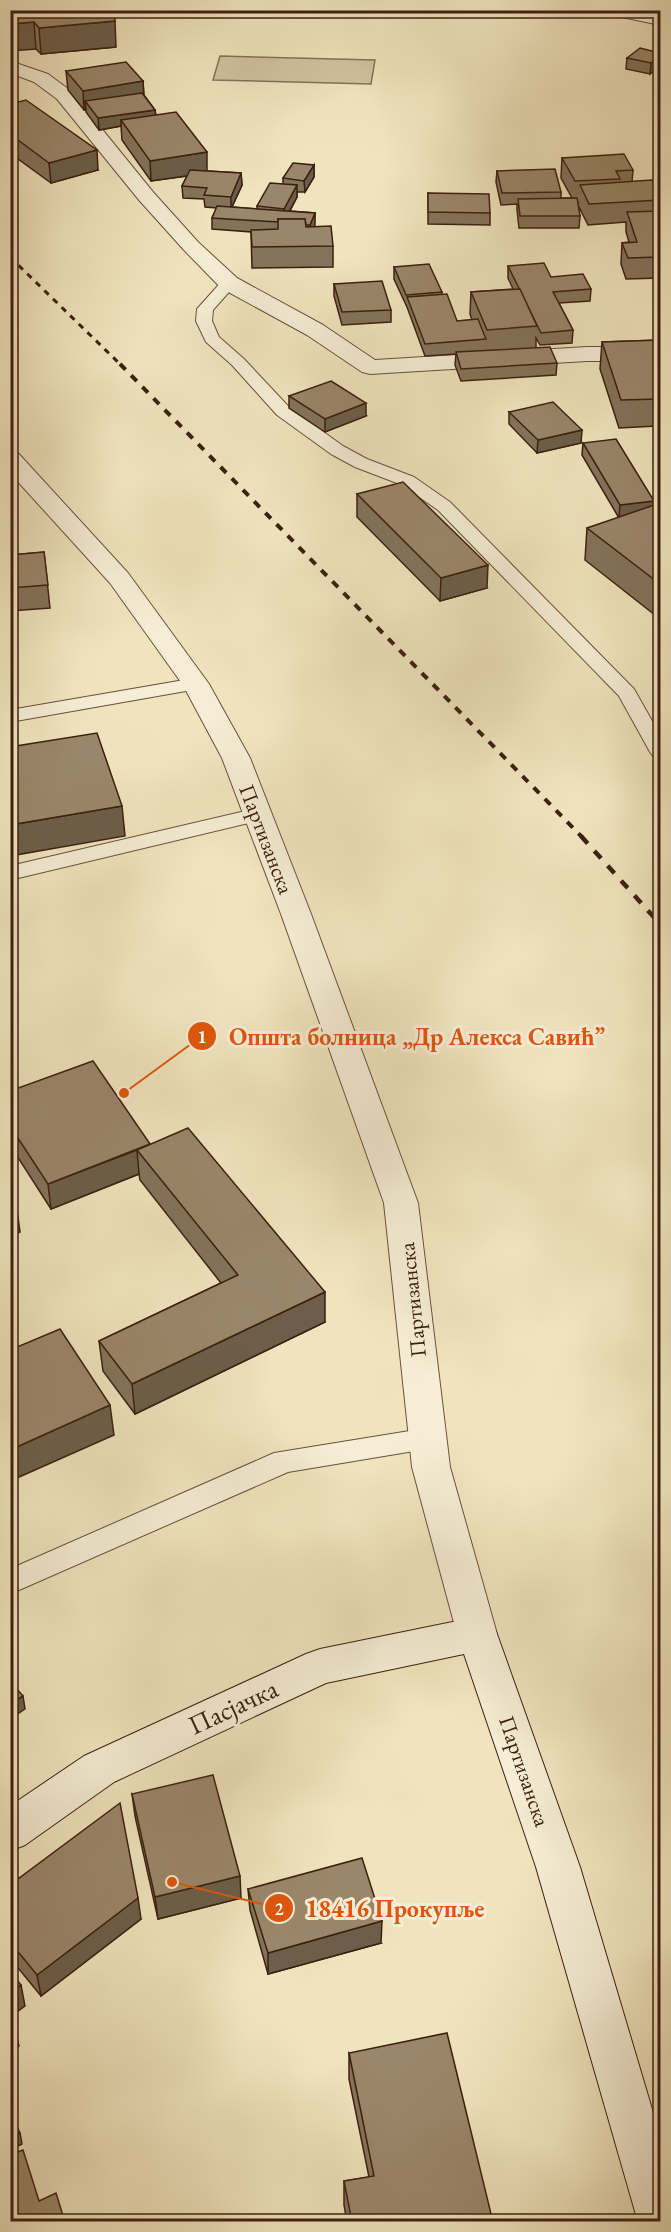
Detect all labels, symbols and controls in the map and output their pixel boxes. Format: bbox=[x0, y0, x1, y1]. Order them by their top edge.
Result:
street label: Партизанска bbox=[232, 780, 301, 898]
callout: Општа болница „Др Алекса Савић” bbox=[187, 1015, 617, 1057]
text: Општа болница „Др Алекса Савић” bbox=[229, 1021, 605, 1052]
text: 1 bbox=[197, 1025, 207, 1048]
street label: Партизанска bbox=[392, 1241, 433, 1359]
street label: Пасјачка bbox=[182, 1670, 284, 1743]
street label: Партизанска bbox=[492, 1712, 557, 1831]
callout: 18416 Прокупље bbox=[264, 1887, 497, 1929]
text: 18416 Прокупље bbox=[306, 1893, 485, 1925]
text: 2 bbox=[274, 1897, 284, 1920]

